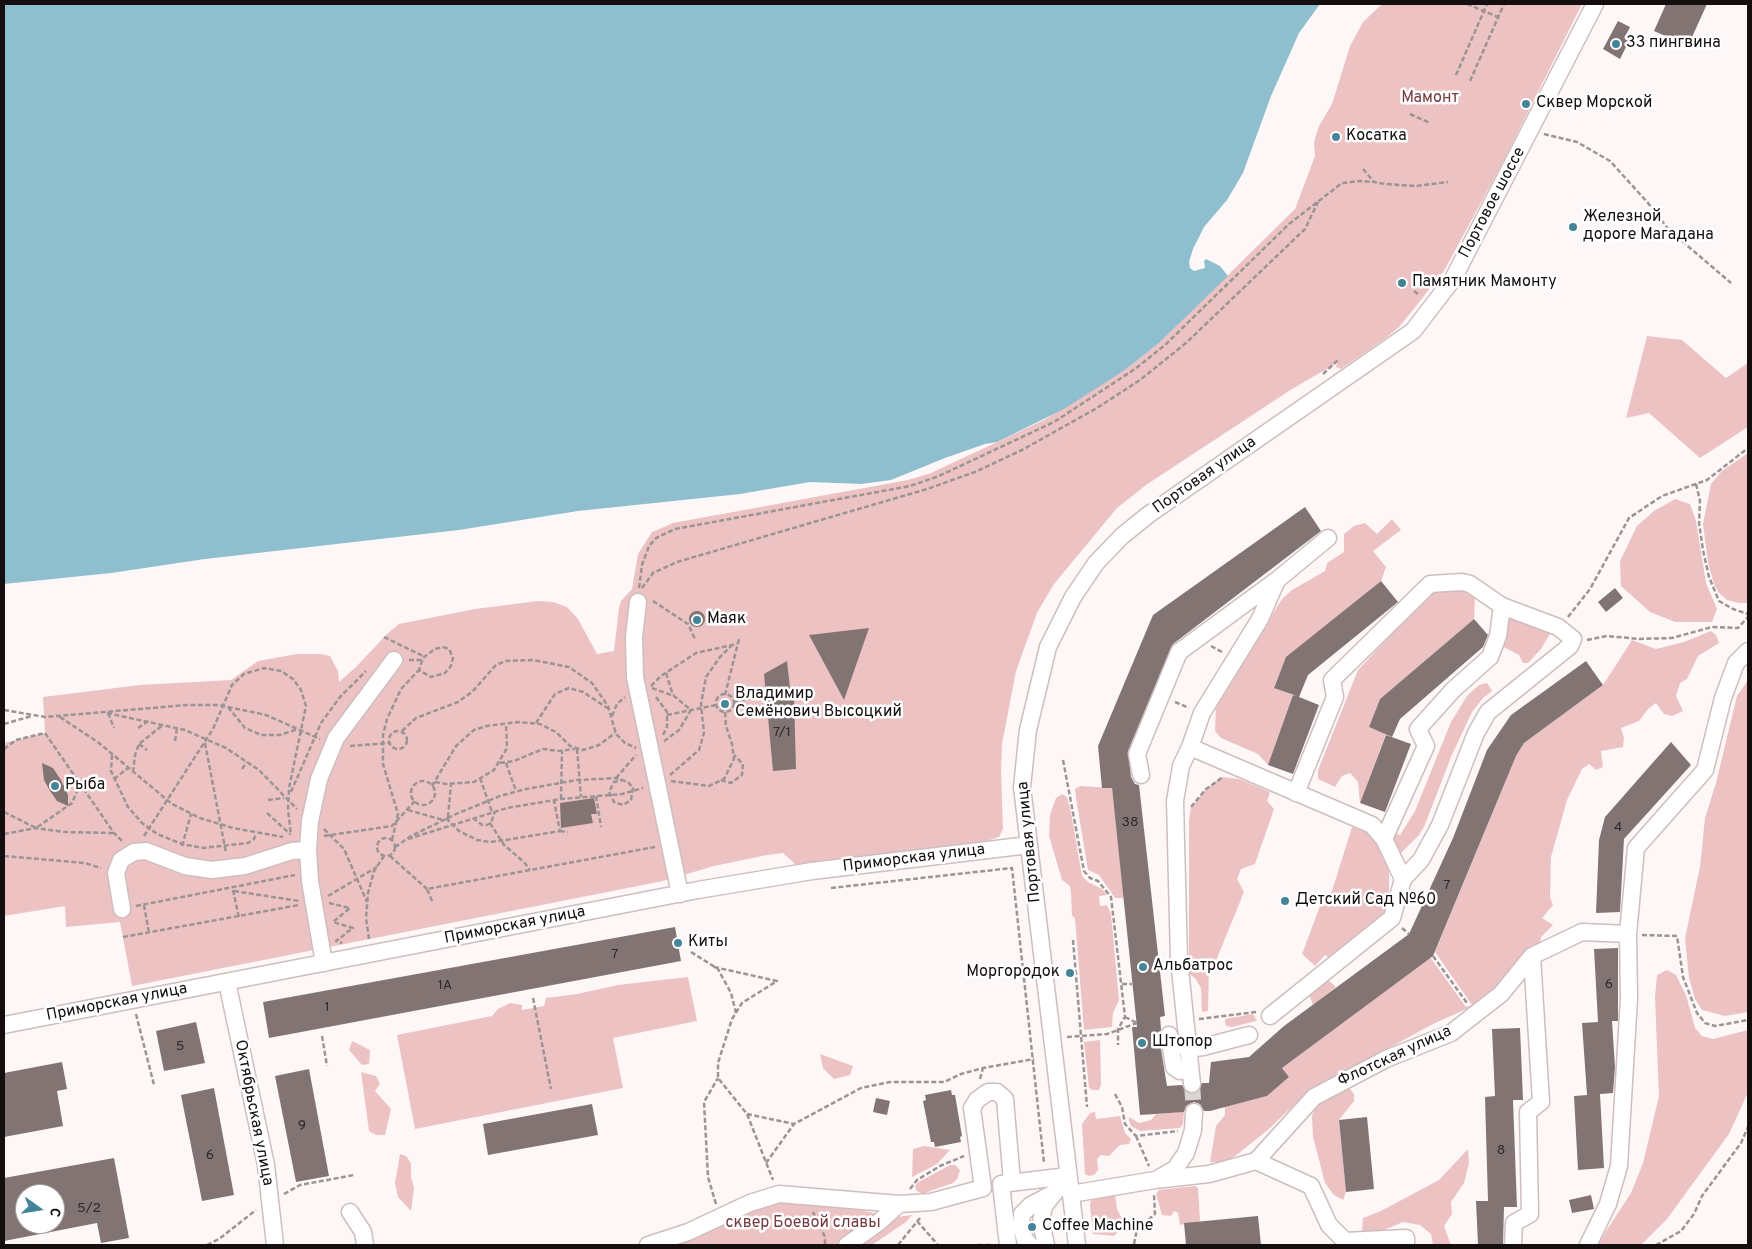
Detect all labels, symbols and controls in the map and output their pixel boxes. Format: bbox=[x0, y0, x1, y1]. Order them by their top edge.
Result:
place label: 33 пингвина bbox=[1626, 34, 1721, 54]
marker: 33 пингвина bbox=[1610, 38, 1622, 50]
park label: Мамонт bbox=[1401, 89, 1459, 109]
place label: Сквер Морской bbox=[1536, 94, 1653, 114]
marker: Сквер Морской bbox=[1520, 98, 1532, 110]
place label: Косатка bbox=[1346, 127, 1407, 147]
marker: Косатка bbox=[1330, 131, 1342, 143]
street label: Портовое шоссе bbox=[1456, 144, 1530, 262]
place label: Железной дороге Магадана bbox=[1583, 208, 1714, 246]
marker: Железной дороге Магадана bbox=[1567, 221, 1579, 233]
place label: Памятник Мамонту bbox=[1412, 273, 1557, 293]
marker: Памятник Мамонту bbox=[1396, 277, 1408, 289]
street label: Портовая улица bbox=[1150, 433, 1260, 519]
place label: Маяк bbox=[707, 610, 746, 630]
marker: Маяк bbox=[691, 614, 703, 626]
place label: Владимир Семёнович Высоцкий bbox=[735, 685, 902, 723]
marker: Владимир Семёнович Высоцкий bbox=[719, 698, 731, 710]
house number: 7/1 bbox=[773, 725, 791, 741]
place label: Рыба bbox=[65, 776, 105, 796]
marker: Рыба bbox=[49, 780, 61, 792]
street label: Портовая улица bbox=[1014, 780, 1046, 904]
house number: 38 bbox=[1122, 815, 1138, 831]
house number: 4 bbox=[1614, 820, 1622, 836]
street label: Приморская улица bbox=[842, 841, 986, 877]
house number: 7 bbox=[1443, 878, 1451, 894]
place label: Детский Сад №60 bbox=[1295, 891, 1436, 911]
marker: Детский Сад №60 bbox=[1279, 895, 1291, 907]
street label: Приморская улица bbox=[443, 903, 587, 949]
place label: Киты bbox=[688, 933, 728, 953]
marker: Киты bbox=[672, 937, 684, 949]
house number: 7 bbox=[611, 947, 619, 963]
place label: Альбатрос bbox=[1153, 957, 1233, 977]
marker: Альбатрос bbox=[1137, 961, 1149, 973]
place label: Моргородок bbox=[966, 963, 1060, 983]
marker: Моргородок bbox=[1064, 967, 1076, 979]
house number: 6 bbox=[1605, 977, 1613, 993]
house number: 1А bbox=[438, 978, 452, 994]
street label: Приморская улица bbox=[45, 980, 189, 1026]
house number: 1 bbox=[324, 1000, 330, 1016]
street label: Флотская улица bbox=[1335, 1022, 1455, 1092]
place label: Штопор bbox=[1152, 1033, 1213, 1053]
marker: Штопор bbox=[1136, 1037, 1148, 1049]
street label: Октябрьская улица bbox=[229, 1038, 277, 1188]
house number: 5 bbox=[176, 1039, 184, 1055]
house number: 9 bbox=[298, 1118, 306, 1134]
house number: 8 bbox=[1497, 1143, 1505, 1159]
house number: 6 bbox=[206, 1148, 214, 1164]
north arrow bbox=[15, 1184, 65, 1234]
house number: 5/2 bbox=[77, 1201, 101, 1217]
text: С bbox=[45, 1206, 63, 1219]
park label: сквер Боевой славы bbox=[725, 1214, 881, 1234]
place label: Coffee Machine bbox=[1042, 1217, 1153, 1237]
marker: Coffee Machine bbox=[1026, 1221, 1038, 1233]

